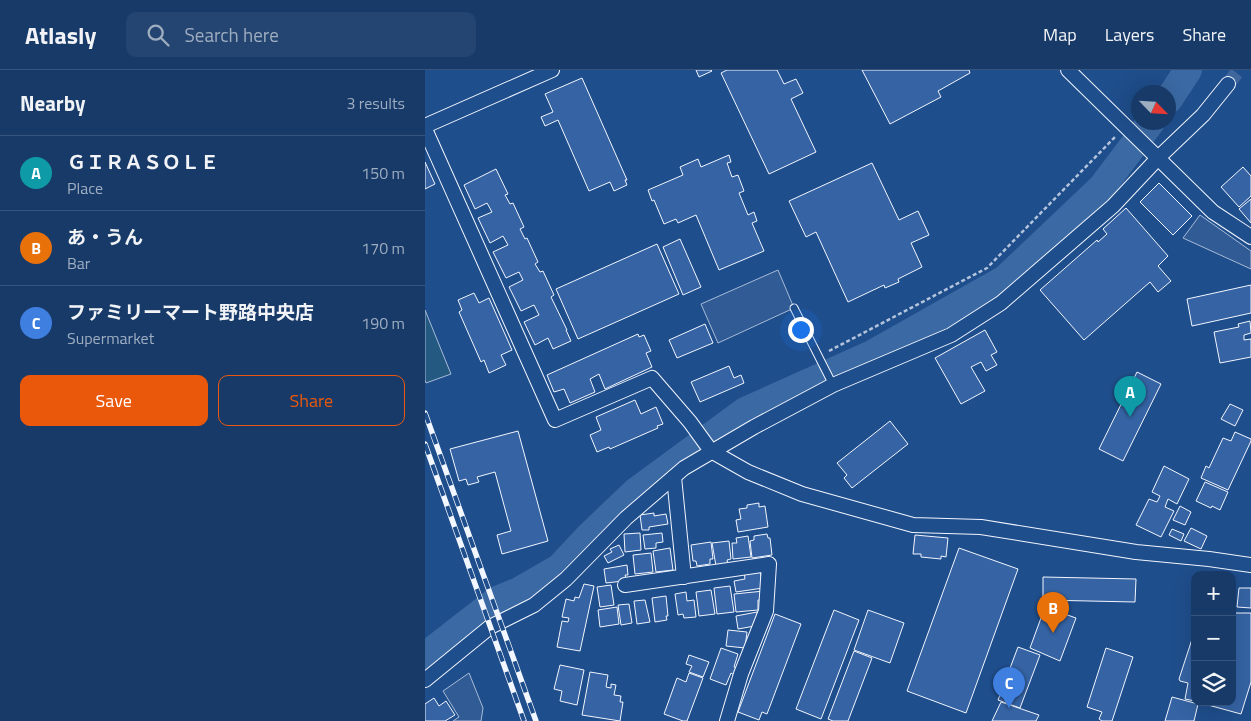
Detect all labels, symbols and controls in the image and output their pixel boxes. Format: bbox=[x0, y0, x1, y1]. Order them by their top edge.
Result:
search box bbox=[126, 12, 476, 57]
text: Atlasly bbox=[25, 17, 96, 53]
text: Search here bbox=[184, 20, 279, 49]
icon: search bbox=[144, 21, 172, 49]
text: Map bbox=[1043, 21, 1077, 48]
text: Layers bbox=[1105, 21, 1154, 48]
text: Share bbox=[1182, 21, 1226, 48]
north arrow bbox=[1131, 85, 1176, 130]
text: Nearby bbox=[20, 87, 85, 119]
text: 3 results bbox=[346, 91, 405, 115]
text: ＧＩＲＡＳＯＬＥ bbox=[67, 147, 219, 176]
text: A bbox=[31, 161, 41, 185]
text: 150 m bbox=[361, 161, 405, 185]
text: Place bbox=[67, 176, 103, 200]
text: あ・うん bbox=[67, 222, 143, 251]
text: B bbox=[31, 236, 41, 260]
text: 170 m bbox=[361, 236, 405, 260]
text: Bar bbox=[67, 251, 90, 275]
text: ファミリーマート野路中央店 bbox=[67, 297, 314, 326]
text: C bbox=[32, 311, 40, 335]
text: 190 m bbox=[361, 311, 405, 335]
your location bbox=[788, 317, 814, 343]
text: Supermarket bbox=[67, 326, 154, 350]
button: Save bbox=[20, 375, 208, 426]
button: Share bbox=[218, 375, 405, 426]
pin: A bbox=[1114, 376, 1146, 417]
map controls bbox=[1191, 571, 1236, 706]
button: + bbox=[1191, 571, 1236, 616]
pin: B bbox=[1037, 592, 1069, 633]
button: − bbox=[1191, 616, 1236, 661]
button: layers bbox=[1191, 661, 1236, 706]
pin: C bbox=[993, 667, 1025, 708]

